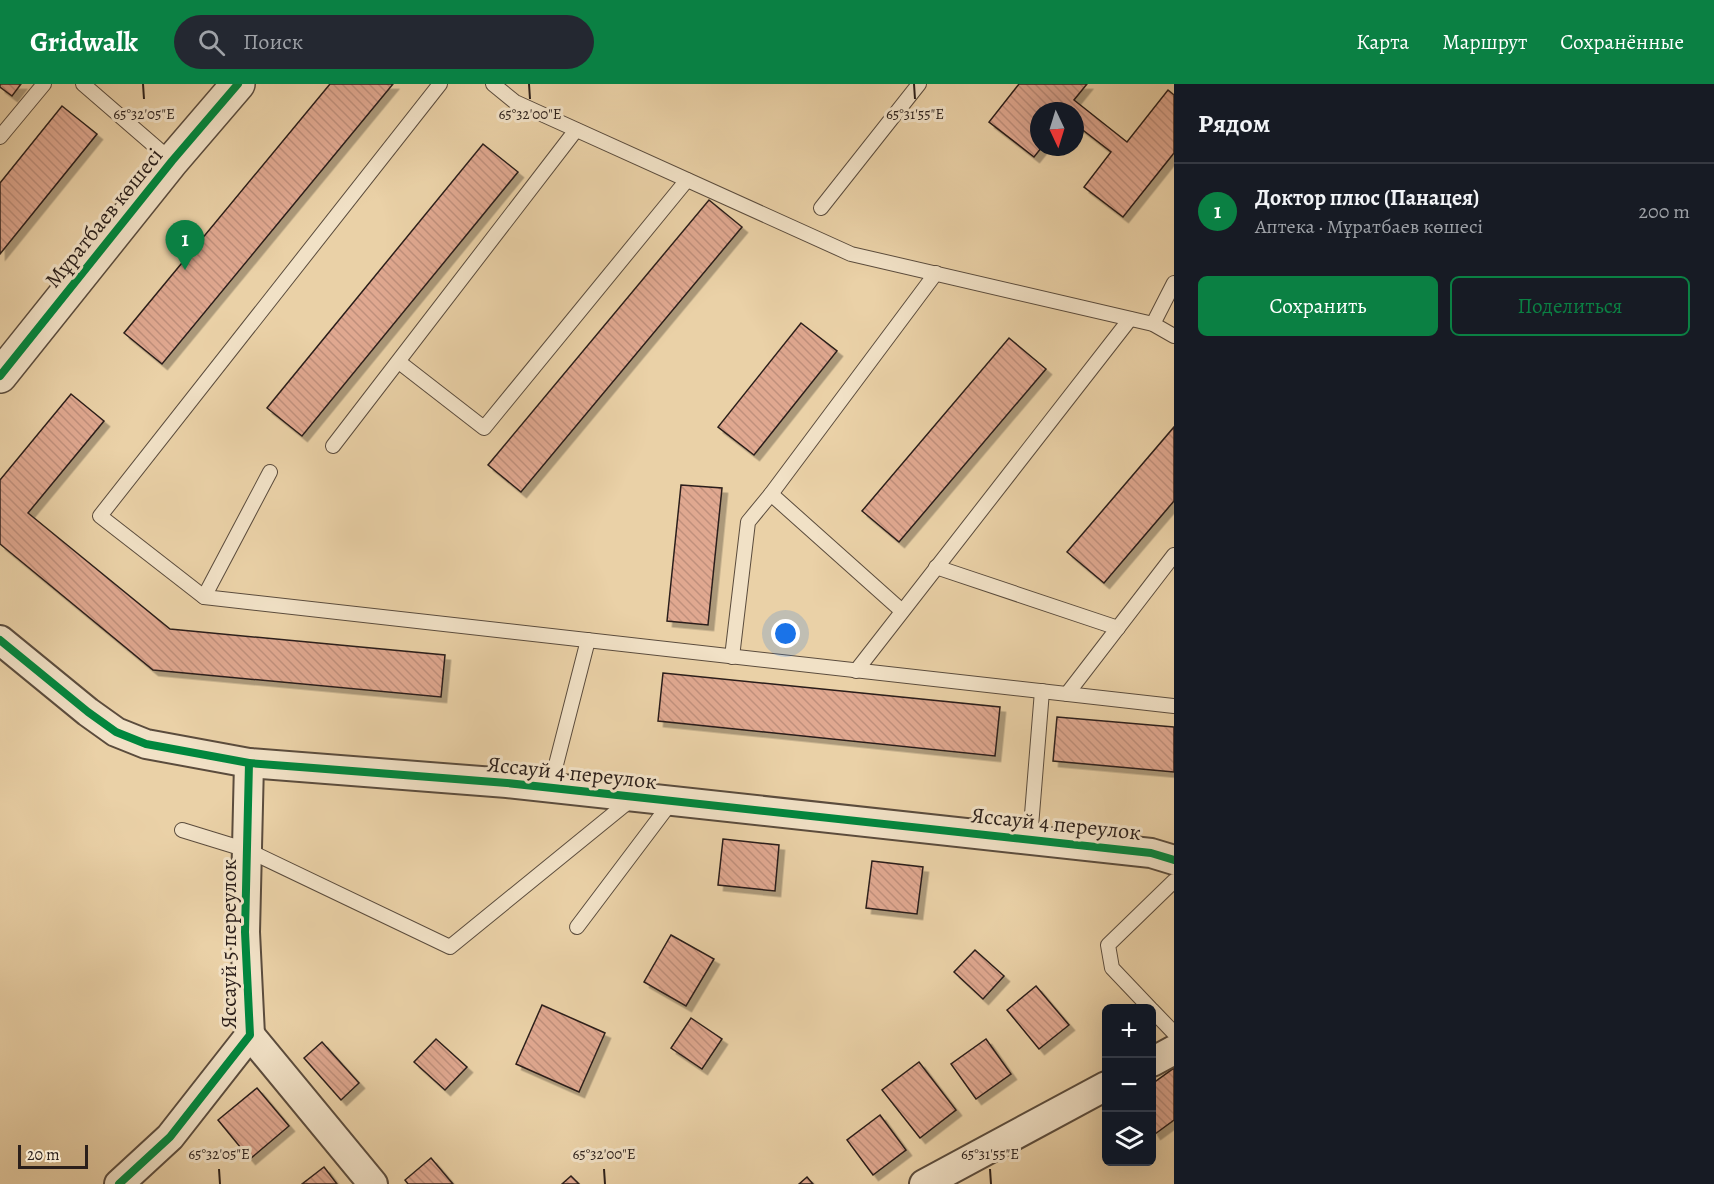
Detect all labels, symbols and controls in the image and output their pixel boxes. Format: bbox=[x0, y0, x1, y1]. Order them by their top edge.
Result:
search box bbox=[174, 15, 594, 69]
text: Gridwalk bbox=[30, 23, 138, 61]
icon: search bbox=[195, 26, 228, 59]
text: Поиск bbox=[243, 27, 303, 57]
text: Карта bbox=[1356, 28, 1409, 56]
text: Маршрут bbox=[1442, 28, 1527, 56]
text: Сохранённые bbox=[1560, 28, 1684, 56]
north arrow bbox=[1030, 102, 1084, 156]
text: 65°32'05"E bbox=[113, 104, 175, 124]
text: 65°32'00"E bbox=[498, 104, 562, 124]
text: 65°31'55"E bbox=[886, 104, 944, 124]
text: Рядом bbox=[1198, 106, 1270, 141]
street label: Мұратбаев көшесі bbox=[38, 142, 170, 294]
text: Доктор плюс (Панацея) bbox=[1255, 183, 1480, 213]
text: 1 bbox=[1214, 198, 1221, 225]
text: 200 m bbox=[1639, 198, 1690, 225]
text: Аптека · Мұратбаев көшесі bbox=[1255, 213, 1483, 240]
pin: 1 bbox=[166, 220, 204, 270]
button: Сохранить bbox=[1198, 276, 1438, 336]
button: Поделиться bbox=[1450, 276, 1690, 336]
your location bbox=[771, 619, 800, 648]
street label: Яссауй 4 переулок bbox=[486, 749, 658, 797]
street label: Яссауй 4 переулок bbox=[970, 800, 1142, 848]
street label: Яссауй 5 переулок bbox=[214, 859, 244, 1029]
map controls bbox=[1102, 1004, 1156, 1166]
button: + bbox=[1102, 1004, 1156, 1058]
button: − bbox=[1102, 1058, 1156, 1112]
button: layers bbox=[1102, 1112, 1156, 1166]
scale bar bbox=[18, 1142, 88, 1170]
text: 20 m bbox=[27, 1144, 60, 1166]
text: 65°32'05"E bbox=[188, 1144, 250, 1164]
text: 65°32'00"E bbox=[572, 1144, 636, 1164]
text: 65°31'55"E bbox=[961, 1144, 1019, 1164]

